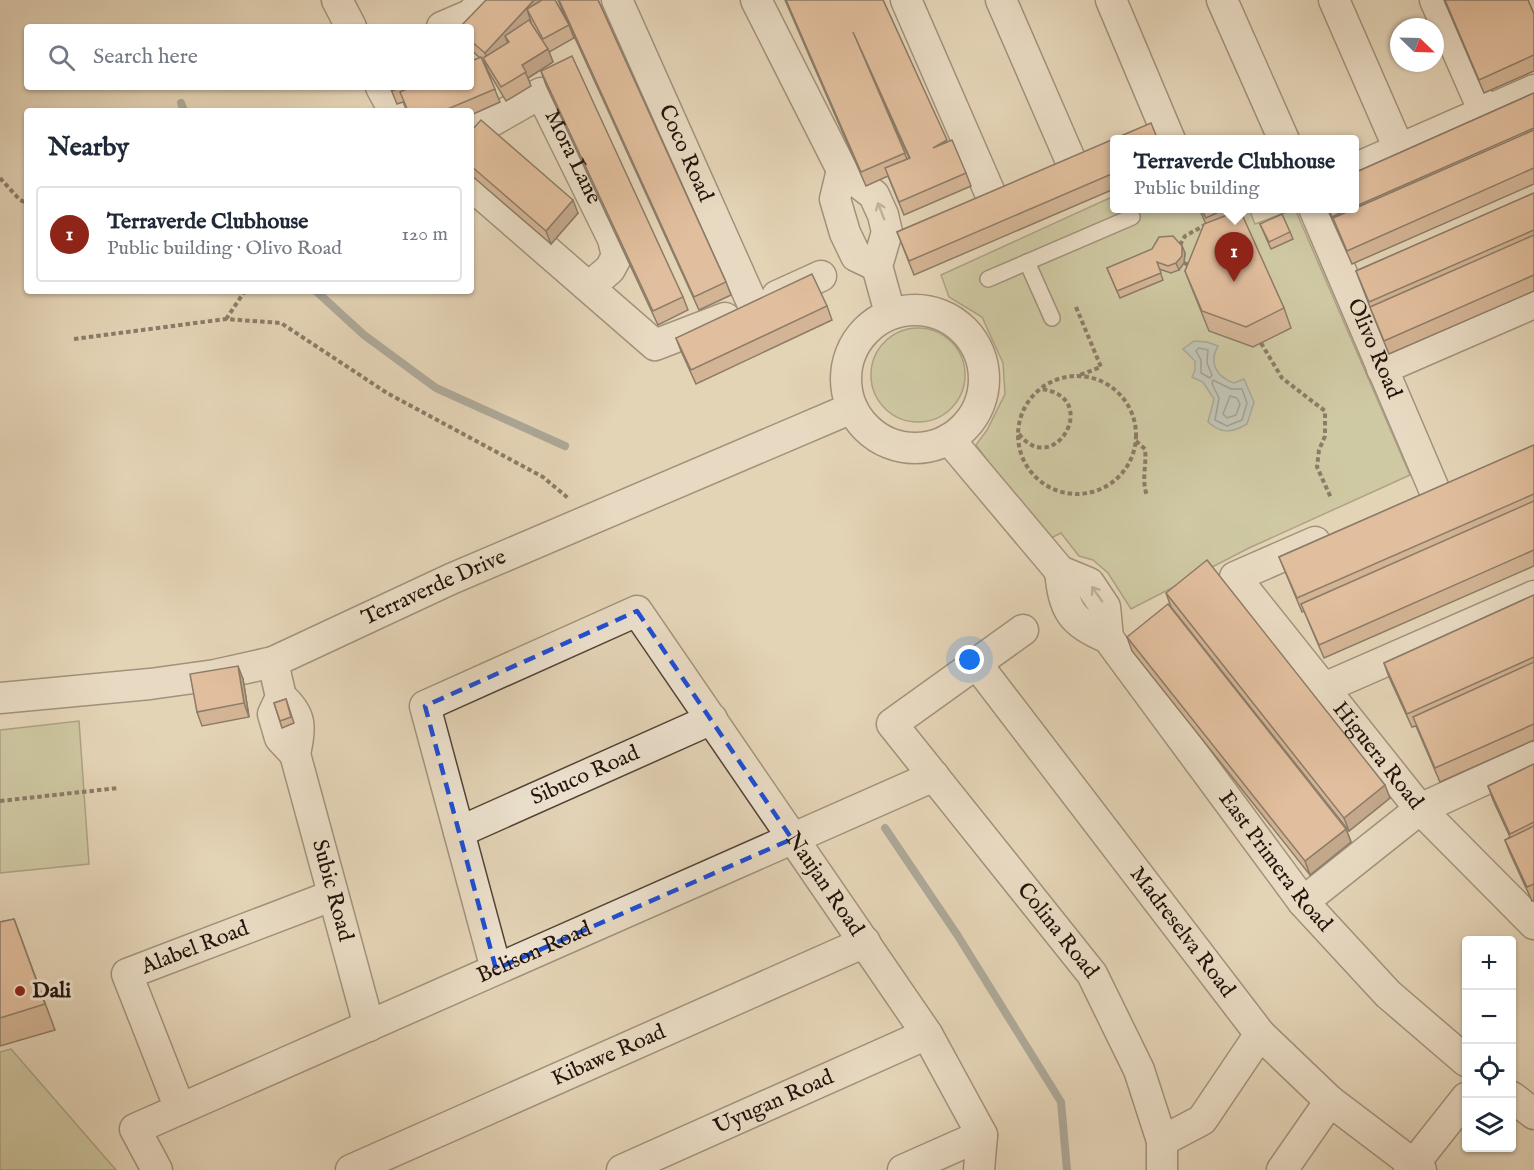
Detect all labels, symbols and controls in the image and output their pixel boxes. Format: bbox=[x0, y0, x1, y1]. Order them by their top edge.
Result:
north arrow bbox=[1390, 18, 1444, 72]
search box bbox=[24, 24, 474, 90]
icon: search bbox=[45, 41, 78, 74]
text: Search here bbox=[93, 43, 198, 71]
street label: Coco Road bbox=[652, 100, 719, 207]
street label: Mora Lane bbox=[538, 105, 608, 209]
text: Nearby bbox=[48, 131, 129, 164]
popup bbox=[1110, 135, 1359, 213]
text: Terraverde Clubhouse bbox=[1134, 148, 1335, 176]
text: Public building bbox=[1134, 176, 1259, 201]
one-way arrow bbox=[874, 202, 885, 220]
text: Terraverde Clubhouse bbox=[107, 208, 308, 236]
text: 1 bbox=[66, 222, 73, 247]
text: 120 m bbox=[402, 222, 448, 247]
pin: 1 bbox=[1214, 232, 1254, 282]
text: Public building · Olivo Road bbox=[107, 236, 342, 261]
street label: Olivo Road bbox=[1340, 294, 1408, 403]
street label: Terraverde Drive bbox=[357, 543, 510, 633]
one-way arrow bbox=[1091, 587, 1103, 603]
your location bbox=[955, 645, 984, 674]
street label: Higuera Road bbox=[1326, 696, 1429, 816]
street label: Sibuco Road bbox=[526, 739, 644, 812]
street label: East Primera Road bbox=[1212, 786, 1338, 938]
street label: Naujan Road bbox=[779, 827, 870, 942]
street label: Subic Road bbox=[305, 836, 359, 945]
street label: Madreselva Road bbox=[1123, 861, 1241, 1003]
street label: Colina Road bbox=[1010, 877, 1104, 985]
street label: Alabel Road bbox=[136, 915, 253, 982]
street label: Belison Road bbox=[473, 915, 596, 990]
map controls bbox=[1462, 936, 1516, 1152]
button: + bbox=[1462, 936, 1516, 990]
place label: Dali bbox=[32, 977, 71, 1005]
marker: Dali bbox=[13, 984, 27, 998]
button: − bbox=[1462, 990, 1516, 1044]
street label: Kibawe Road bbox=[547, 1018, 670, 1093]
button: locate bbox=[1462, 1044, 1516, 1098]
street label: Uyugan Road bbox=[709, 1063, 838, 1141]
button: layers bbox=[1462, 1098, 1516, 1152]

